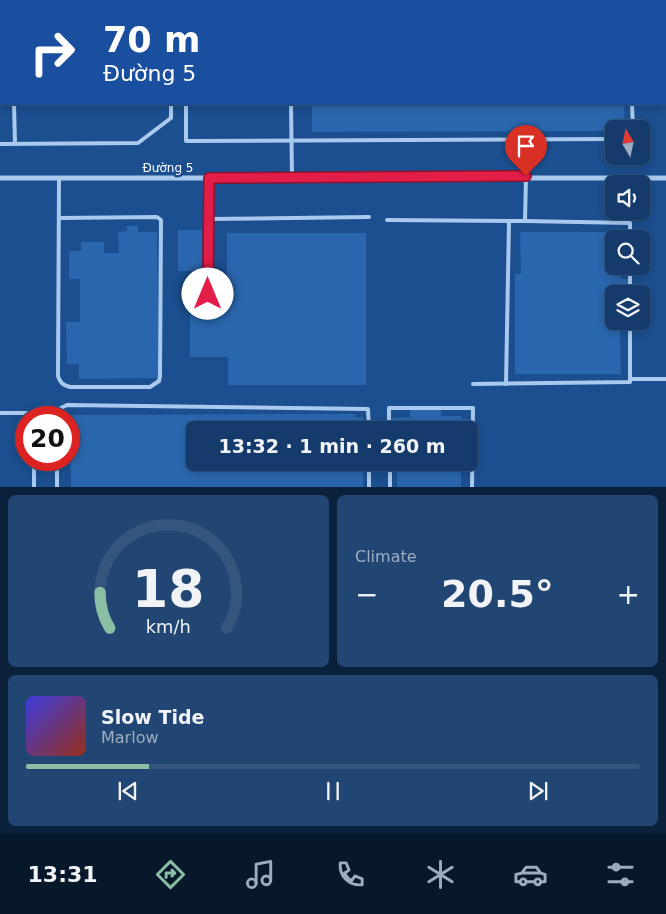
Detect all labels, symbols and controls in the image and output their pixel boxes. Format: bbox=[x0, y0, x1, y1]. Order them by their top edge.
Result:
icon: right bbox=[20, 20, 85, 85]
text: 70 m bbox=[103, 20, 200, 60]
text: Đường 5 bbox=[103, 61, 196, 86]
north arrow bbox=[605, 120, 650, 165]
map controls bbox=[605, 120, 650, 330]
pin bbox=[505, 125, 547, 176]
icon: arrive bbox=[512, 132, 540, 160]
street label: Đường 5 bbox=[143, 161, 193, 175]
button: sound bbox=[605, 175, 650, 220]
button: search bbox=[605, 230, 650, 275]
position arrow bbox=[181, 267, 233, 319]
button: layers bbox=[605, 285, 650, 330]
speed limit sign: 20 bbox=[15, 406, 80, 471]
text: 13:32 · 1 min · 260 m bbox=[218, 435, 446, 457]
text: Climate bbox=[355, 547, 417, 566]
text: 18 bbox=[132, 559, 205, 619]
text: 20.5° bbox=[441, 572, 554, 616]
text: − bbox=[355, 578, 378, 611]
text: + bbox=[617, 578, 640, 611]
text: km/h bbox=[146, 616, 191, 637]
text: Slow Tide bbox=[101, 706, 204, 728]
text: Marlow bbox=[101, 728, 159, 747]
icon: previous bbox=[114, 777, 142, 805]
icon: pause bbox=[319, 777, 347, 805]
icon: next bbox=[524, 777, 552, 805]
icon: directions bbox=[153, 857, 188, 892]
icon: music bbox=[243, 857, 278, 892]
icon: phone bbox=[333, 857, 368, 892]
icon: climate bbox=[423, 857, 458, 892]
icon: car bbox=[513, 857, 548, 892]
icon: filters bbox=[603, 857, 638, 892]
text: 13:31 bbox=[28, 862, 98, 887]

